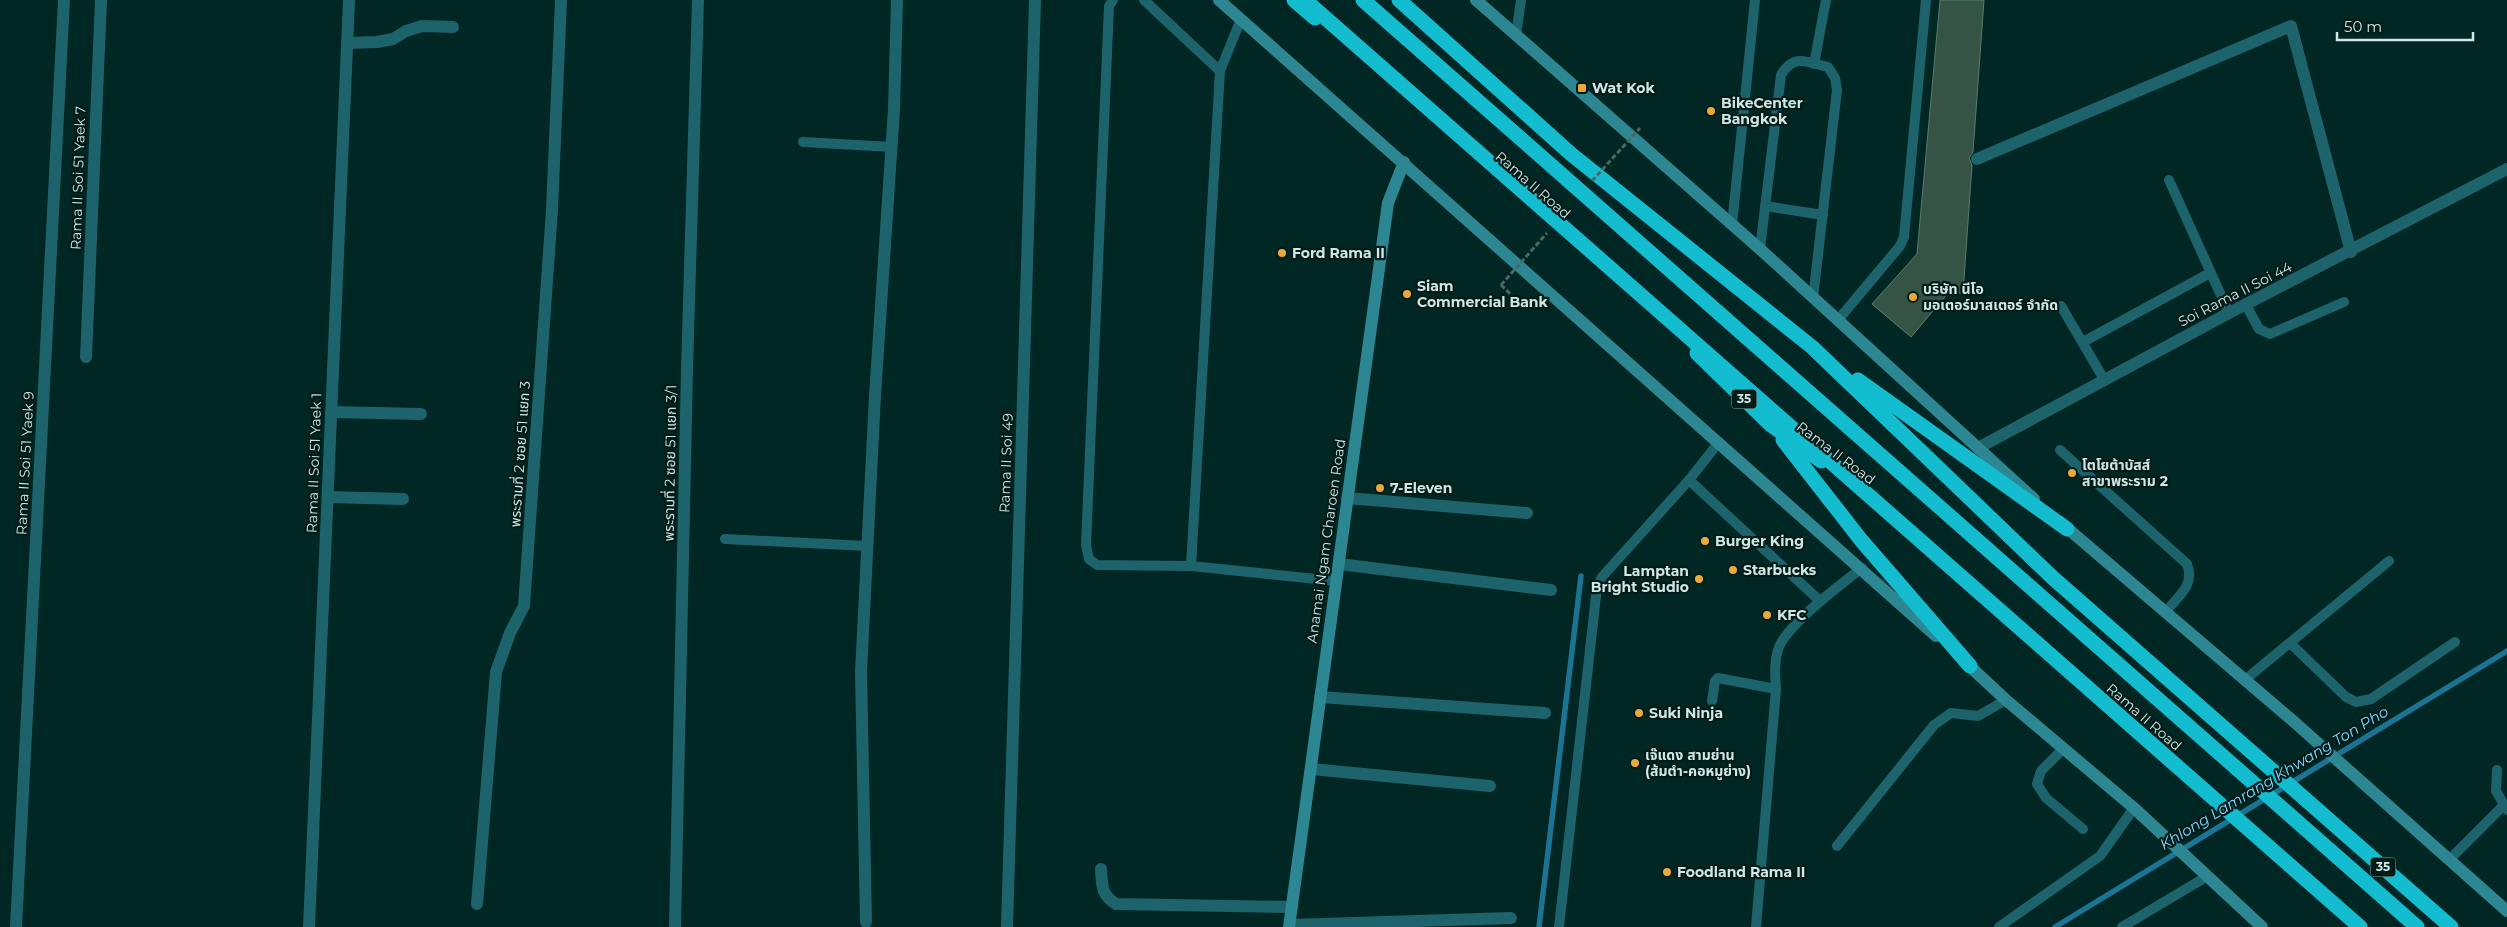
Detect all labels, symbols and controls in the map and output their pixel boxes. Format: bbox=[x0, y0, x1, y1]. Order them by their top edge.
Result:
scale bar bbox=[2337, 10, 2473, 42]
text: 50 m bbox=[2344, 17, 2382, 36]
place label: Wat Kok bbox=[1592, 79, 1655, 97]
marker: Wat Kok bbox=[1576, 82, 1588, 94]
place label: BikeCenter Bangkok bbox=[1721, 94, 1803, 128]
marker: BikeCenter Bangkok bbox=[1705, 105, 1717, 117]
street label: Rama II Soi 51 Yaek 7 bbox=[66, 106, 90, 250]
street label: Rama II Road bbox=[1492, 147, 1574, 223]
place label: Ford Rama II bbox=[1292, 244, 1385, 262]
marker: Ford Rama II bbox=[1276, 247, 1288, 259]
street label: Soi Rama II Soi 44 bbox=[2175, 257, 2296, 330]
place label: Siam Commercial Bank bbox=[1417, 277, 1548, 311]
place label: บริษัท นีโอ มอเตอร์มาสเตอร์ จำกัด bbox=[1923, 280, 2058, 314]
marker: Siam Commercial Bank bbox=[1401, 288, 1413, 300]
marker: บริษัท นีโอ มอเตอร์มาสเตอร์ จำกัด bbox=[1907, 291, 1919, 303]
street label: พระรามที่ 2 ซอย 51 แยก 3 bbox=[505, 380, 534, 528]
street label: พระรามที่ 2 ซอย 51 แยก 3/1 bbox=[659, 385, 680, 541]
road number: 35 bbox=[1732, 389, 1756, 408]
street label: Rama II Soi 51 Yaek 9 bbox=[12, 391, 38, 535]
street label: Rama II Soi 51 Yaek 1 bbox=[303, 392, 325, 534]
street label: Rama II Soi 49 bbox=[995, 413, 1017, 513]
street label: Rama II Road bbox=[1793, 418, 1879, 488]
street label: Anamai Ngam Charoen Road bbox=[1303, 438, 1349, 644]
place label: โตโยต้าบัสส์ สาขาพระราม 2 bbox=[2082, 456, 2168, 490]
marker: โตโยต้าบัสส์ สาขาพระราม 2 bbox=[2066, 467, 2078, 479]
place label: 7-Eleven bbox=[1390, 479, 1452, 497]
marker: 7-Eleven bbox=[1374, 482, 1386, 494]
place label: Burger King bbox=[1715, 532, 1804, 550]
marker: Burger King bbox=[1699, 535, 1711, 547]
place label: Starbucks bbox=[1743, 561, 1817, 579]
place label: Lamptan Bright Studio bbox=[1591, 562, 1689, 596]
marker: Starbucks bbox=[1727, 564, 1739, 576]
marker: Lamptan Bright Studio bbox=[1693, 573, 1705, 585]
place label: KFC bbox=[1777, 606, 1806, 624]
marker: KFC bbox=[1761, 609, 1773, 621]
street label: Rama II Road bbox=[2103, 679, 2185, 755]
water label: Khlong Lamrang Khwang Ton Pho bbox=[2156, 702, 2392, 854]
place label: Suki Ninja bbox=[1649, 704, 1723, 722]
marker: Suki Ninja bbox=[1633, 707, 1645, 719]
place label: เจ๊แดง สามย่าน (ส้มตำ-คอหมูย่าง) bbox=[1645, 746, 1751, 781]
marker: เจ๊แดง สามย่าน (ส้มตำ-คอหมูย่าง) bbox=[1629, 757, 1641, 769]
road number: 35 bbox=[2370, 858, 2396, 876]
place label: Foodland Rama II bbox=[1677, 863, 1805, 881]
marker: Foodland Rama II bbox=[1661, 866, 1673, 878]

